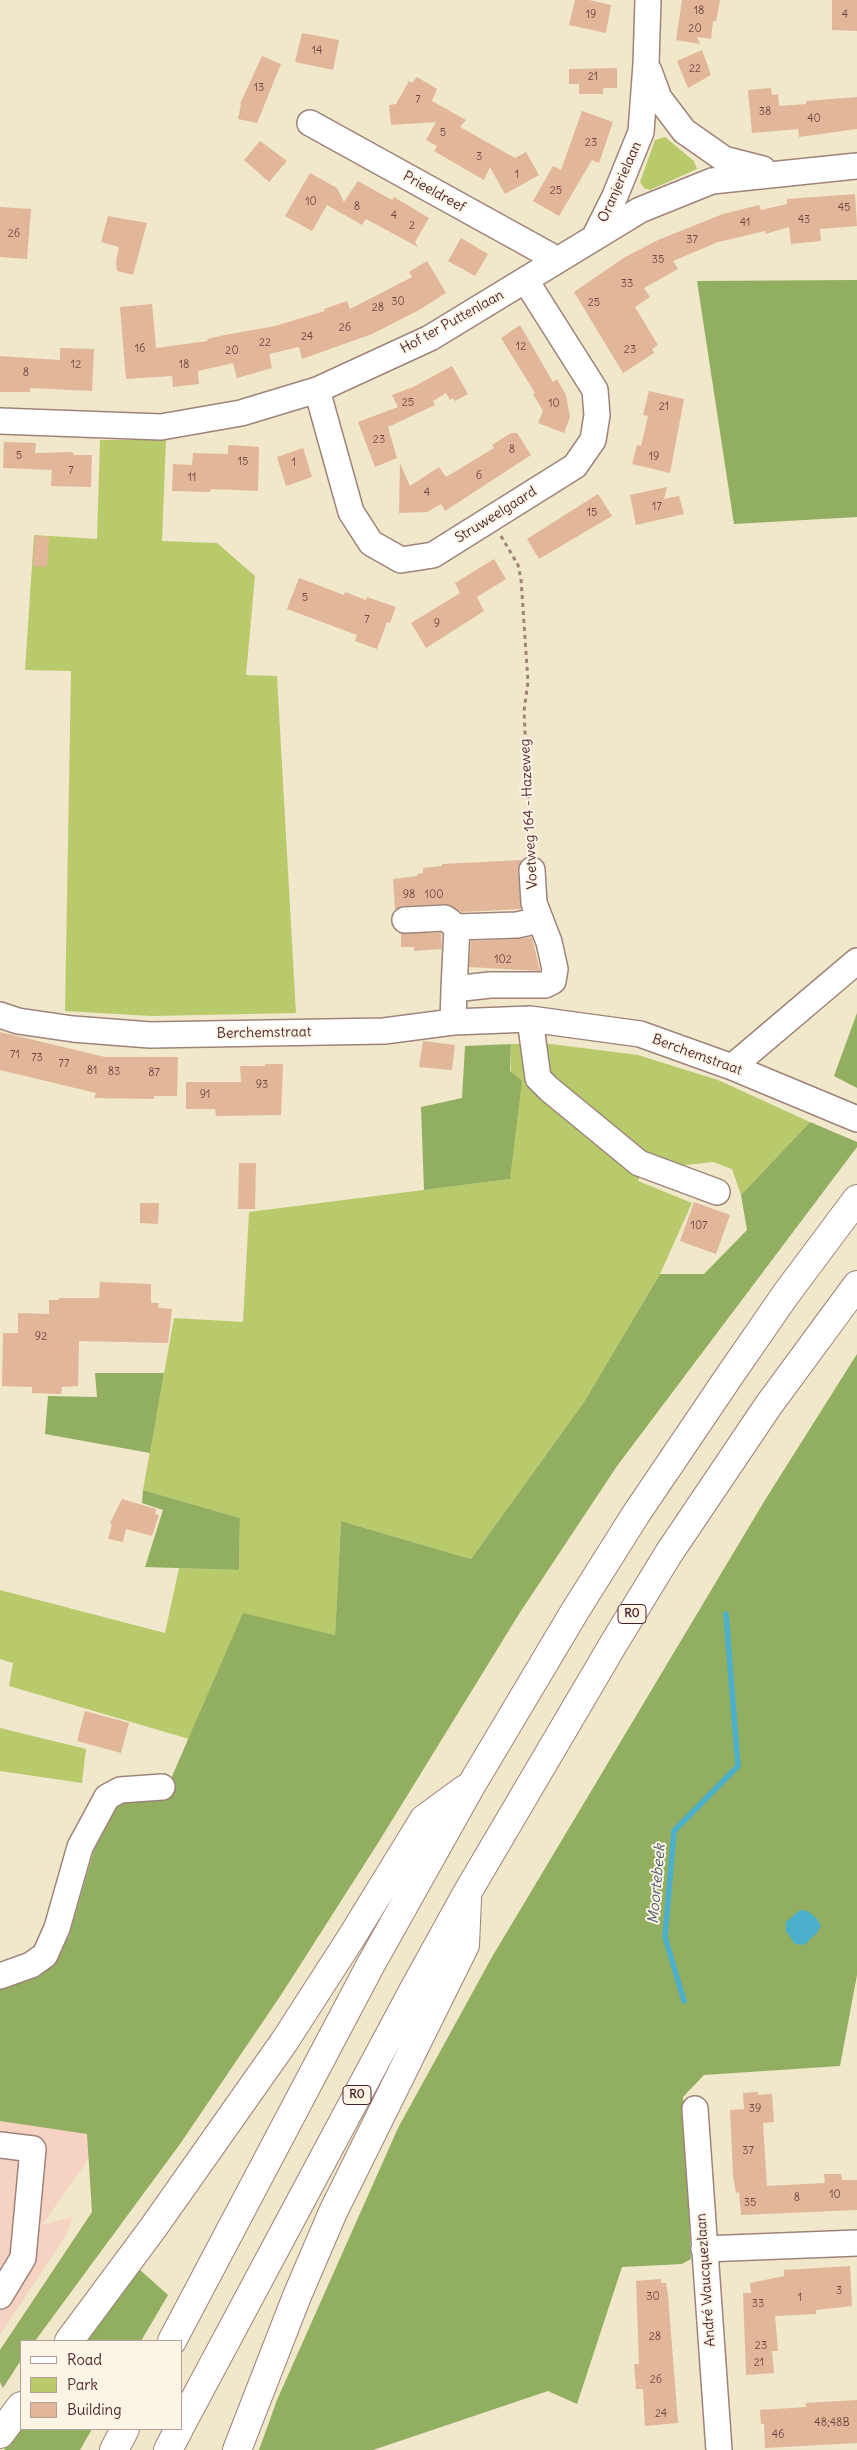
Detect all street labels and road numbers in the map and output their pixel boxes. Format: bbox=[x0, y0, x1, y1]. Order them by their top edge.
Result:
street label: Oranjerielaan bbox=[595, 139, 645, 225]
street label: Prieeldreef bbox=[400, 168, 468, 216]
street label: Hof ter Puttenlaan bbox=[397, 287, 507, 357]
street label: Struweelgaard bbox=[452, 483, 540, 547]
street label: Voetweg 164 - Hazeweg bbox=[517, 738, 541, 890]
street label: Berchemstraat bbox=[217, 1024, 311, 1042]
street label: Berchemstraat bbox=[650, 1031, 744, 1079]
road number: R0 bbox=[618, 1605, 646, 1624]
road number: R0 bbox=[343, 2086, 371, 2104]
street label: André Waucquezlaan bbox=[693, 2213, 719, 2347]

